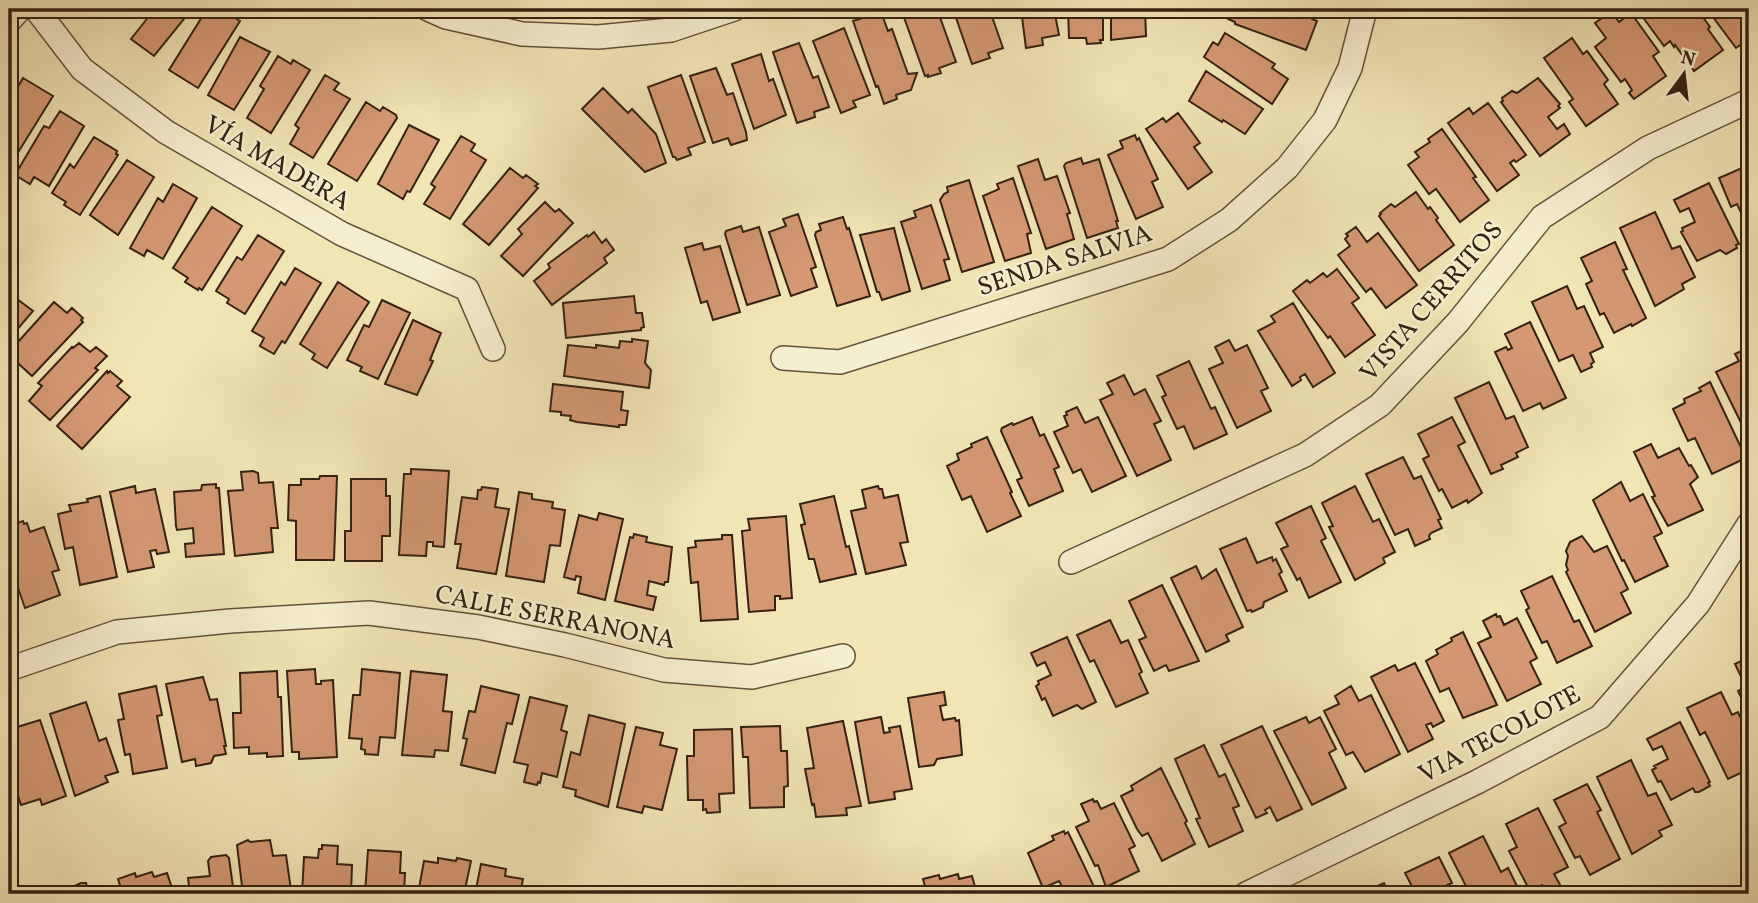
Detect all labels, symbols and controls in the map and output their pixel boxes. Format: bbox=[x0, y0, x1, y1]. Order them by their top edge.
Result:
north arrow bbox=[1650, 38, 1720, 108]
text: N bbox=[1678, 45, 1698, 74]
street label: VÍA MADERA bbox=[197, 107, 357, 221]
street label: VISTA CERRITOS bbox=[1352, 214, 1512, 390]
street label: SENDA SALVIA bbox=[973, 216, 1157, 306]
street label: CALLE SERRANONA bbox=[432, 577, 678, 659]
street label: VIA TECOLOTE bbox=[1413, 677, 1587, 793]

